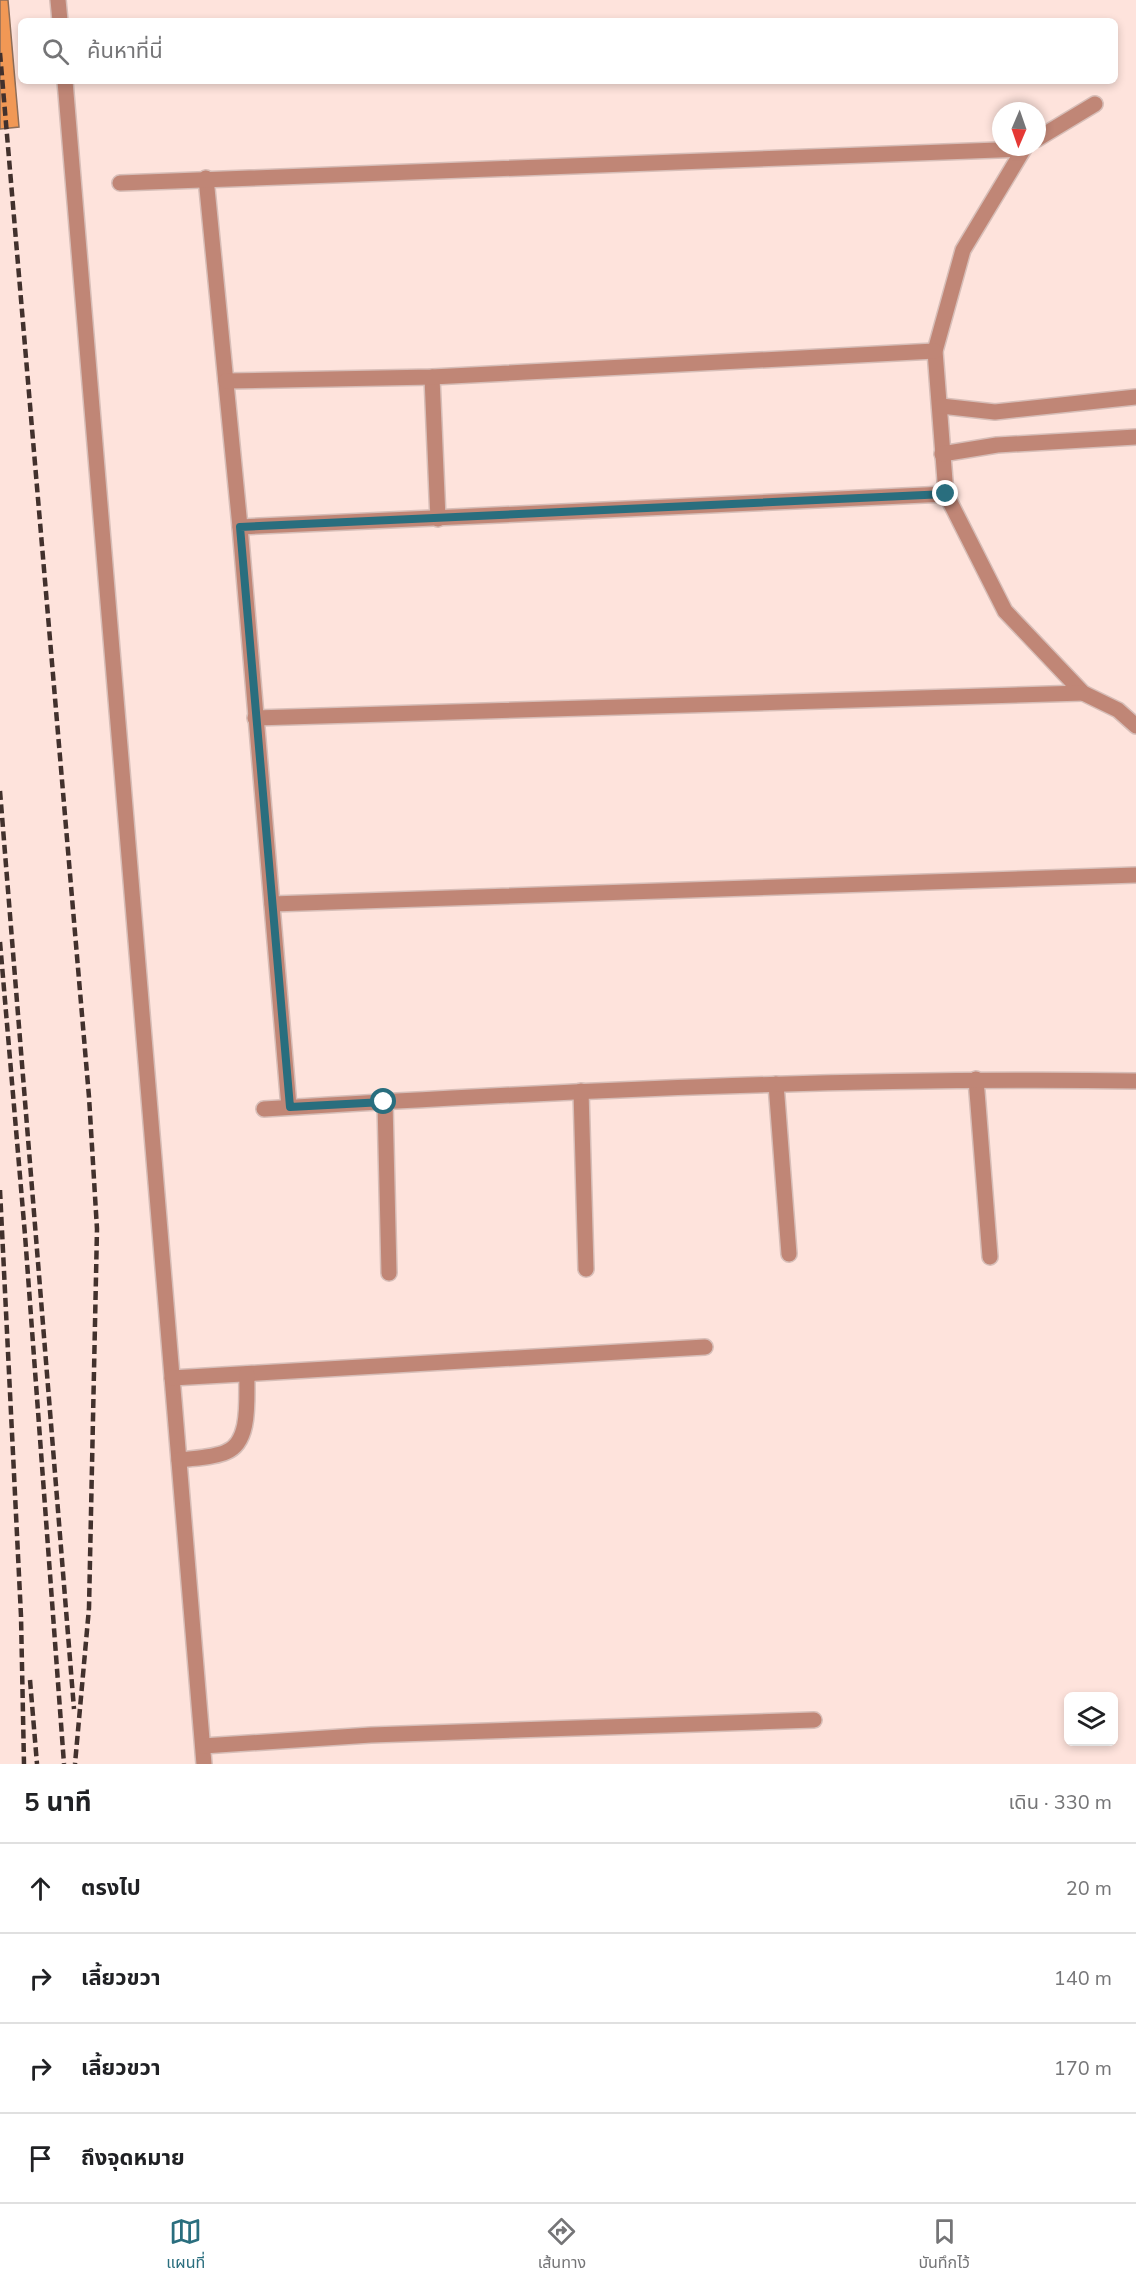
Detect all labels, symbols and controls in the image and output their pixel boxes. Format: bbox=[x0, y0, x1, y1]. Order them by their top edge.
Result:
search box bbox=[18, 18, 1118, 84]
icon: search bbox=[39, 35, 72, 68]
text: ค้นหาที่นี่ bbox=[87, 36, 163, 66]
north arrow bbox=[992, 102, 1046, 156]
route end bbox=[932, 480, 958, 506]
route start bbox=[370, 1088, 396, 1114]
map controls bbox=[1064, 1692, 1118, 1746]
button: layers bbox=[1064, 1692, 1118, 1746]
text: 5 นาที bbox=[24, 1785, 91, 1820]
text: เดิน · 330 m bbox=[1009, 1789, 1112, 1816]
icon: ahead bbox=[24, 1872, 57, 1905]
text: ตรงไป bbox=[81, 1873, 141, 1903]
text: 20 m bbox=[1066, 1875, 1112, 1902]
icon: right bbox=[24, 1962, 57, 1995]
text: เลี้ยวขวา bbox=[81, 1963, 161, 1993]
text: 140 m bbox=[1054, 1965, 1112, 1992]
icon: right bbox=[24, 2052, 57, 2085]
text: เลี้ยวขวา bbox=[81, 2053, 161, 2083]
text: 170 m bbox=[1054, 2055, 1112, 2082]
icon: arrive bbox=[24, 2142, 57, 2175]
text: ถึงจุดหมาย bbox=[81, 2143, 185, 2173]
tab: แผนที่ bbox=[166, 2215, 205, 2275]
tab: เส้นทาง bbox=[538, 2215, 586, 2275]
tab: บันทึกไว้ bbox=[918, 2215, 970, 2275]

